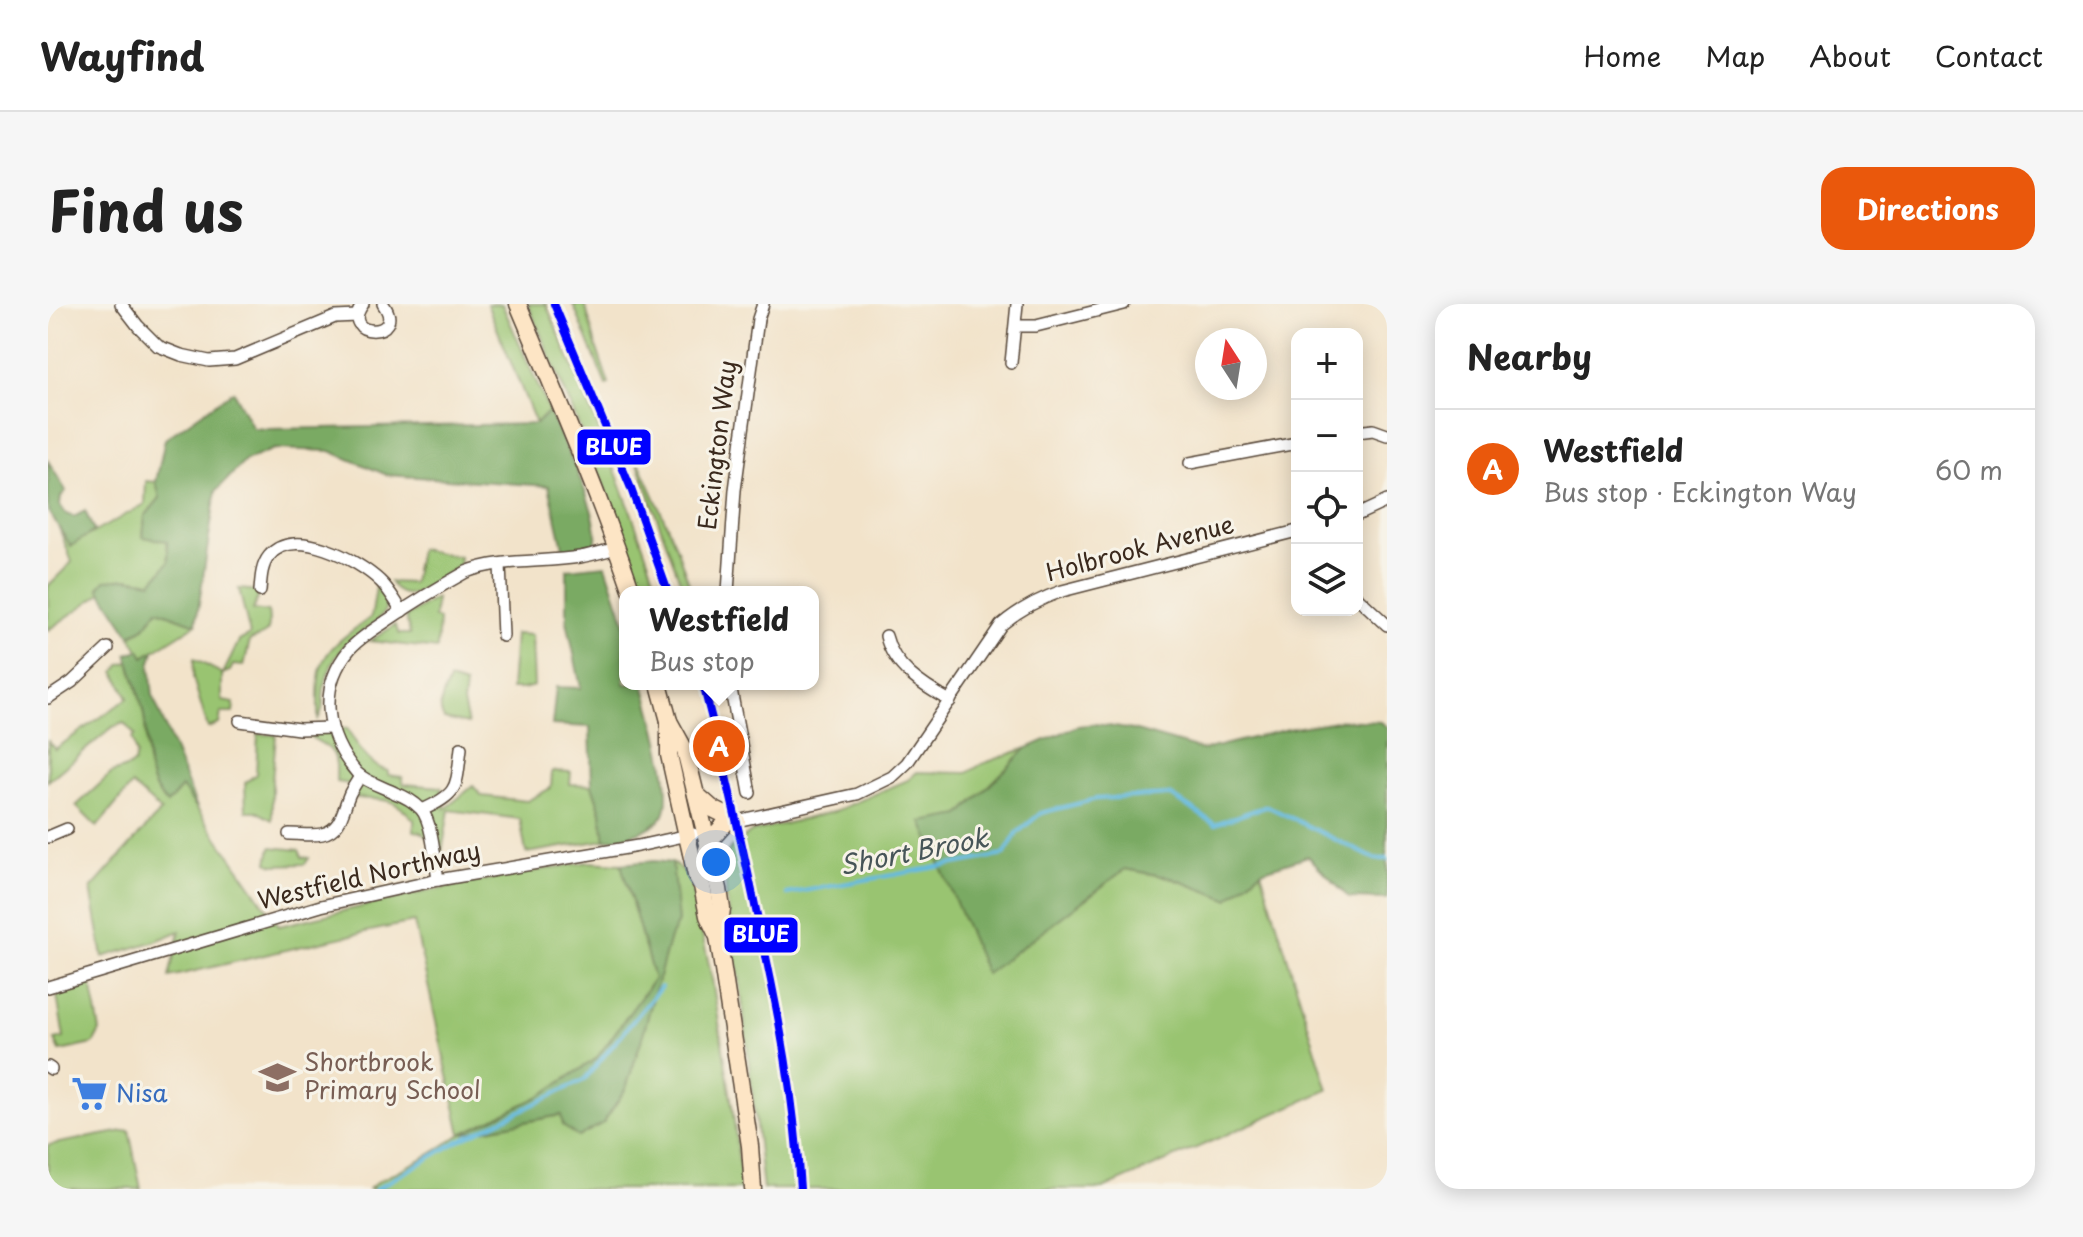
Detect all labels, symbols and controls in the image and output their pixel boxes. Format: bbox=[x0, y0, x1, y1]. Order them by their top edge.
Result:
text: Wayfind bbox=[40, 27, 204, 84]
text: Home bbox=[1583, 34, 1661, 77]
text: Map bbox=[1705, 34, 1765, 77]
text: About bbox=[1809, 34, 1891, 77]
text: Contact bbox=[1935, 34, 2043, 77]
text: Find us bbox=[48, 166, 244, 251]
button: Directions bbox=[1821, 167, 2035, 250]
north arrow bbox=[1195, 328, 1267, 400]
map controls bbox=[1291, 328, 1363, 616]
button: + bbox=[1291, 328, 1363, 400]
text: Nearby bbox=[1467, 330, 1592, 382]
street label: Eckington Way bbox=[688, 358, 744, 532]
button: − bbox=[1291, 400, 1363, 472]
text: Westfield bbox=[1543, 427, 1683, 472]
line badge: BLUE bbox=[576, 428, 652, 466]
text: BLUE bbox=[585, 429, 643, 462]
text: A bbox=[1483, 450, 1503, 489]
text: 60 m bbox=[1935, 450, 2003, 489]
button: locate bbox=[1291, 472, 1363, 544]
text: Bus stop · Eckington Way bbox=[1543, 472, 1857, 511]
street label: Holbrook Avenue bbox=[1042, 505, 1237, 589]
button: layers bbox=[1291, 544, 1363, 616]
popup bbox=[619, 586, 819, 690]
text: Westfield bbox=[649, 596, 789, 641]
text: Bus stop bbox=[649, 641, 755, 680]
pin: A bbox=[693, 716, 745, 776]
water label: Short Brook bbox=[836, 817, 992, 884]
street label: Westfield Northway bbox=[254, 831, 483, 917]
your location bbox=[696, 842, 736, 882]
line badge: BLUE bbox=[723, 916, 799, 954]
text: BLUE bbox=[732, 916, 790, 949]
place label: Shortbrook Primary School bbox=[304, 1043, 481, 1107]
school or university icon: Shortbrook Primary School bbox=[259, 1058, 297, 1096]
place label: Nisa bbox=[116, 1074, 168, 1110]
supermarket icon: Nisa bbox=[71, 1075, 109, 1113]

